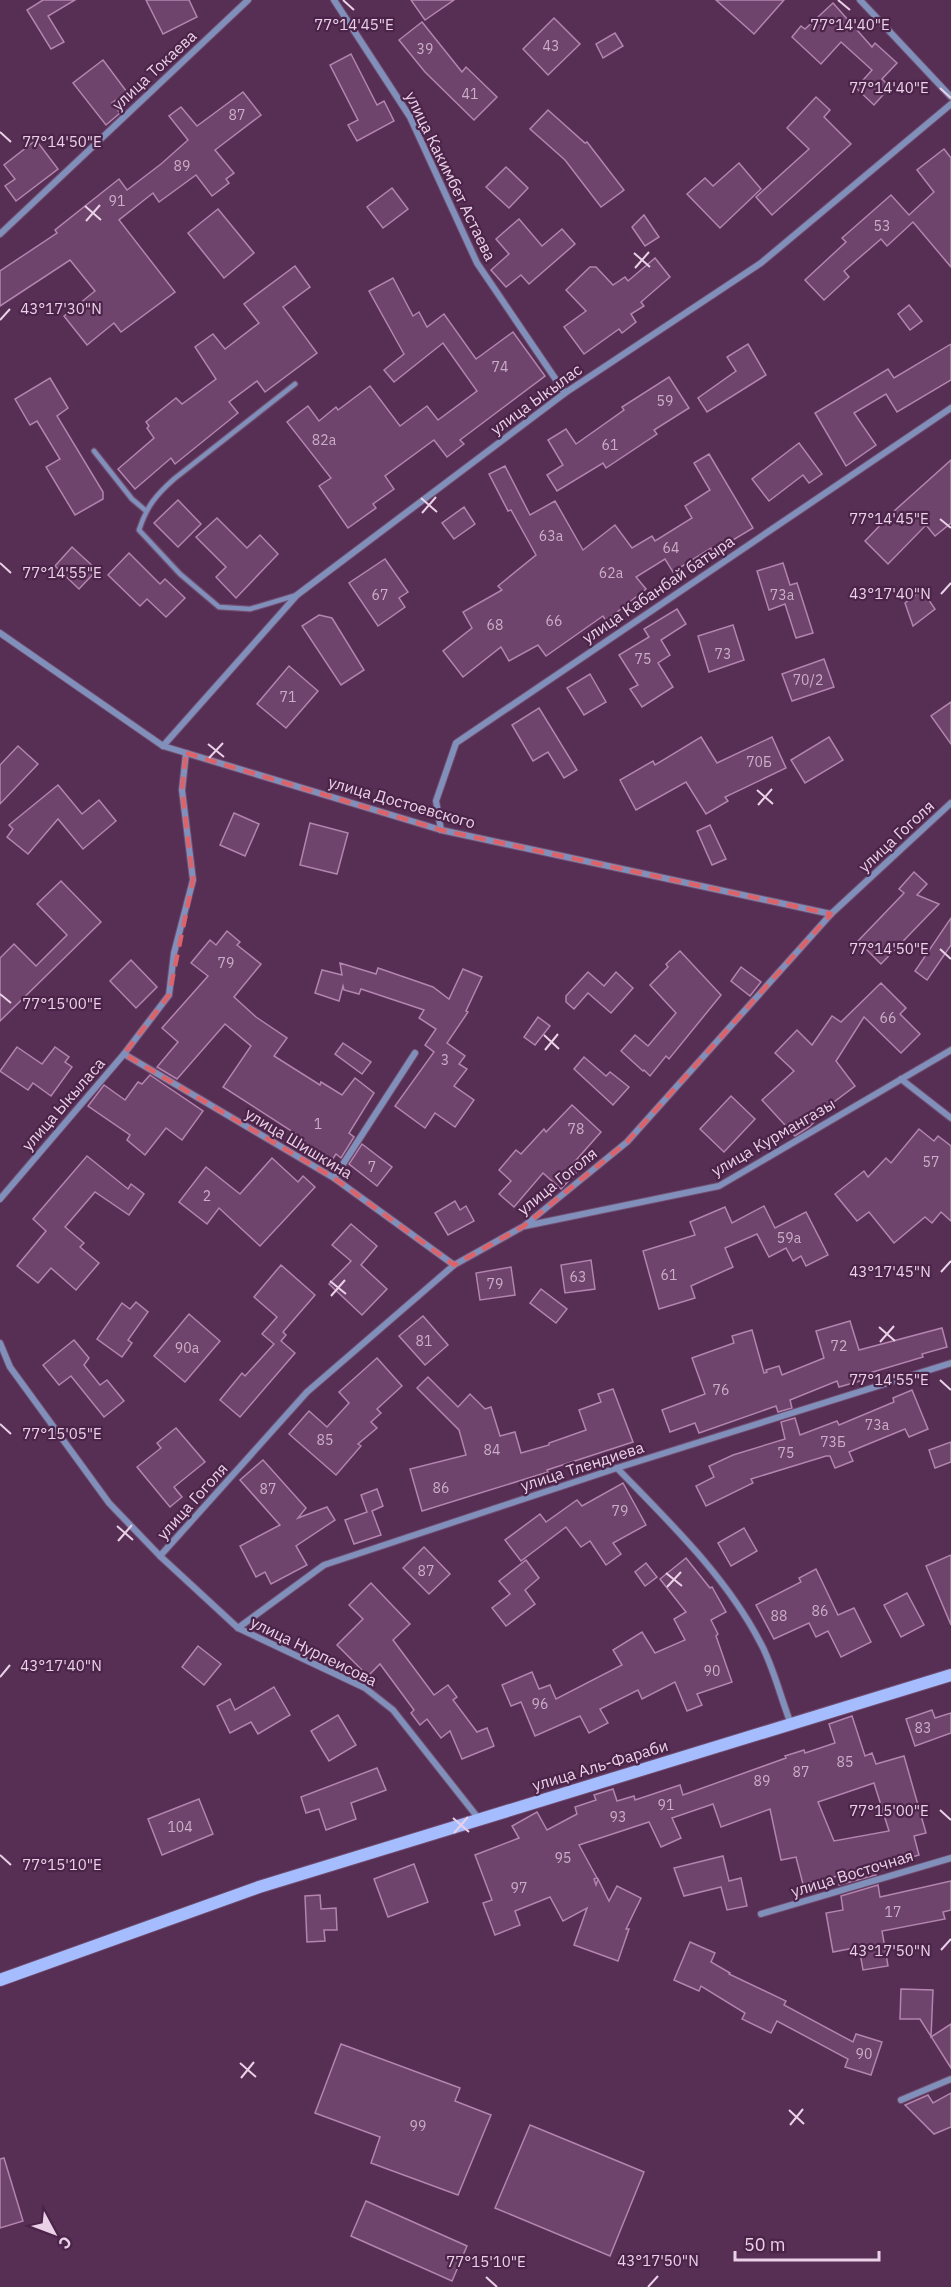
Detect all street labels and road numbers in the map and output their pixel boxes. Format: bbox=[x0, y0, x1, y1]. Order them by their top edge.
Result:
street label: улица Токаева bbox=[107, 25, 201, 114]
street label: улица Какимбет Астаева bbox=[401, 88, 501, 264]
street label: улица Ыкылас bbox=[486, 359, 586, 439]
street label: улица Кабанбай батыра bbox=[578, 530, 738, 647]
street label: улица Достоевского bbox=[326, 771, 478, 833]
street label: улица Гоголя bbox=[854, 796, 938, 876]
street label: улица Ыкыласа bbox=[17, 1053, 109, 1155]
street label: улица Курмангазы bbox=[708, 1093, 838, 1181]
street label: улица Шишкина bbox=[242, 1103, 357, 1183]
street label: улица Гоголя bbox=[513, 1143, 601, 1219]
street label: улица Тлендиева bbox=[518, 1436, 647, 1495]
street label: улица Гоголя bbox=[152, 1458, 232, 1544]
street label: улица Нурпеисова bbox=[247, 1612, 381, 1691]
street label: улица Аль-Фараби bbox=[530, 1735, 670, 1795]
street label: улица Восточная bbox=[788, 1845, 916, 1901]

